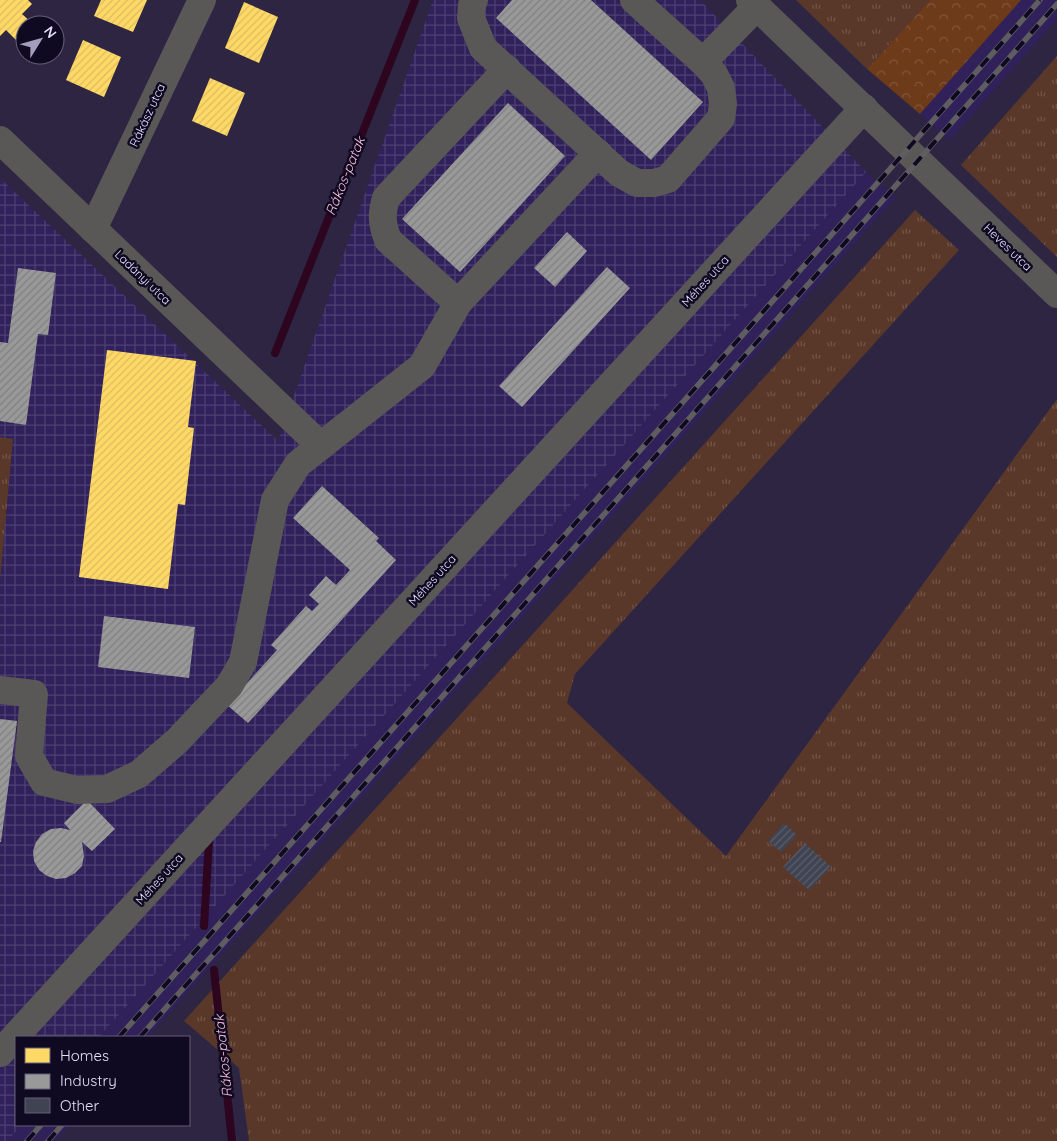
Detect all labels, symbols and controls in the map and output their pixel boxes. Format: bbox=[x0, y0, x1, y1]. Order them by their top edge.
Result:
north arrow bbox=[15, 15, 65, 65]
text: N bbox=[40, 23, 61, 42]
street label: Rákász utca bbox=[126, 81, 168, 149]
water label: Rákos-patak bbox=[321, 133, 370, 218]
street label: Heves utca bbox=[981, 220, 1035, 274]
street label: Ladányi utca bbox=[112, 247, 174, 307]
street label: Méhes utca bbox=[678, 252, 732, 310]
street label: Méhes utca bbox=[405, 551, 459, 609]
street label: Méhes utca bbox=[132, 850, 186, 908]
water label: Rákos-patak bbox=[210, 1012, 236, 1098]
legend bbox=[15, 1036, 190, 1126]
text: Homes bbox=[60, 1046, 109, 1065]
text: Industry bbox=[60, 1071, 117, 1090]
text: Other bbox=[60, 1096, 100, 1115]

